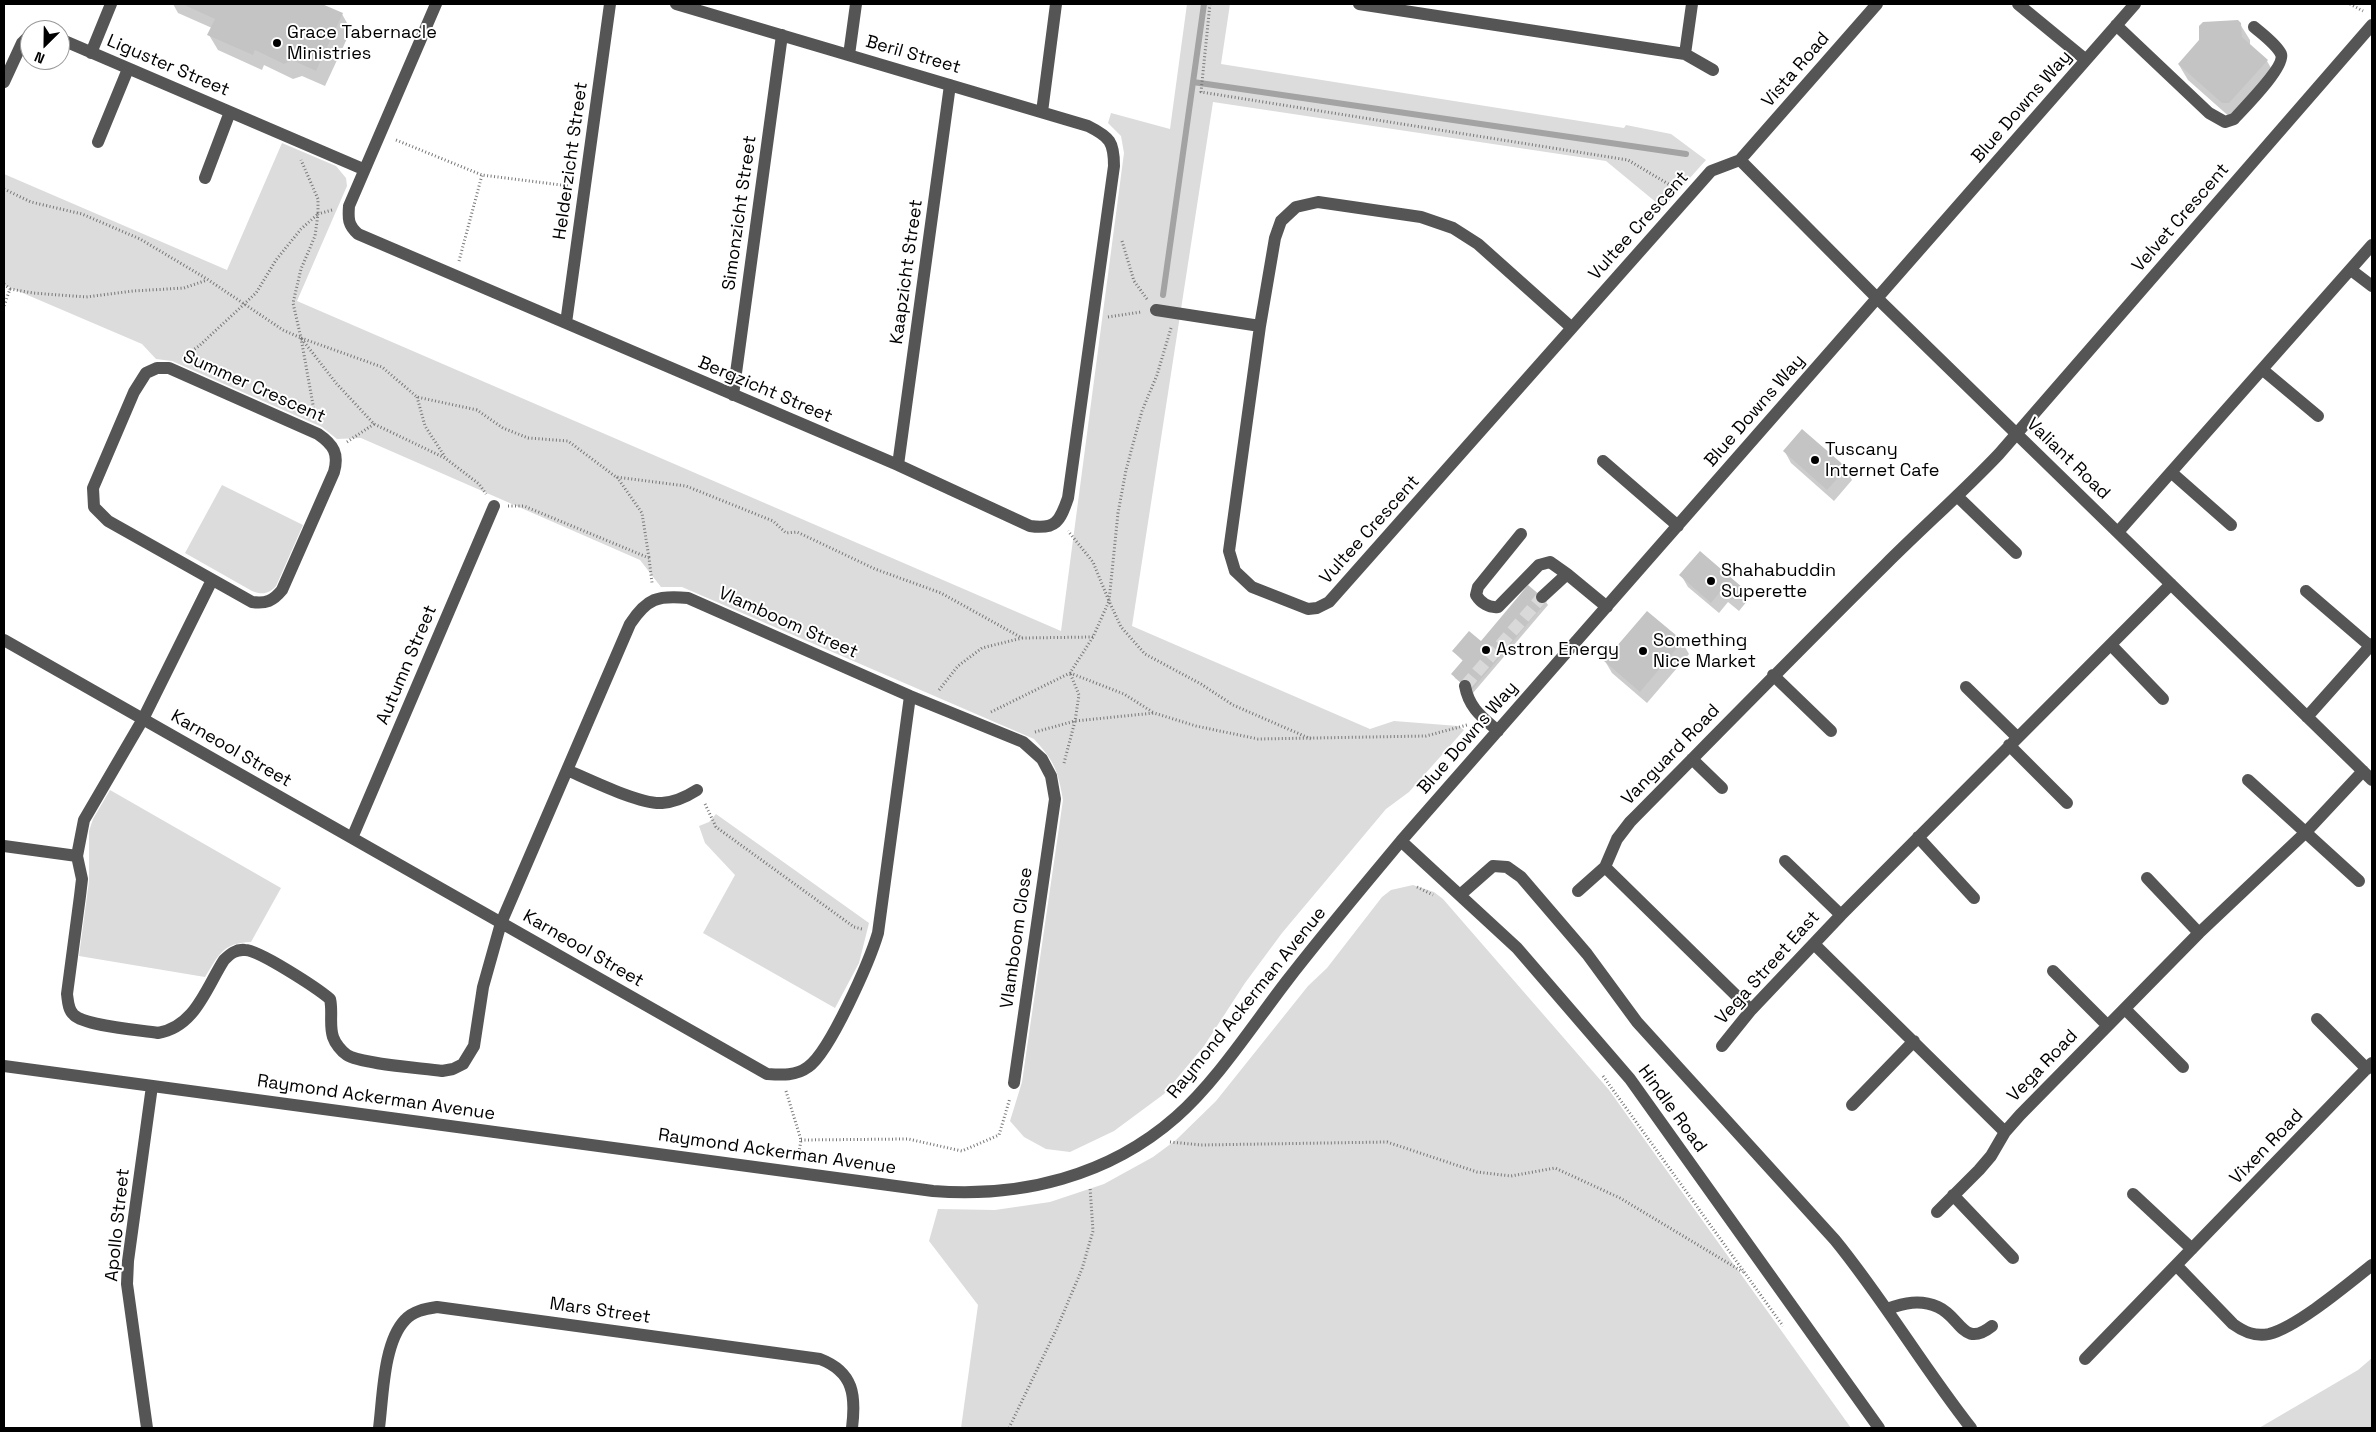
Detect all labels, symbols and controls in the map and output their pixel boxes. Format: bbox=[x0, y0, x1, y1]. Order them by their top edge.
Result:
north arrow bbox=[20, 20, 70, 70]
place label: Grace Tabernacle Ministries bbox=[287, 22, 437, 64]
street label: Vista Road bbox=[1758, 28, 1834, 112]
street label: Liguster Street bbox=[103, 30, 233, 102]
street label: Beril Street bbox=[863, 31, 963, 79]
marker: Grace Tabernacle Ministries bbox=[271, 37, 283, 49]
street label: Blue Downs Way bbox=[1967, 46, 2077, 168]
text: N bbox=[32, 48, 47, 68]
street label: Helderzicht Street bbox=[549, 81, 593, 241]
street label: Simonzicht Street bbox=[718, 134, 762, 292]
street label: Velvet Crescent bbox=[2128, 159, 2234, 277]
street label: Vultee Crescent bbox=[1584, 167, 1694, 285]
street label: Kaapzicht Street bbox=[886, 198, 928, 346]
street label: Summer Crescent bbox=[179, 346, 329, 428]
street label: Blue Downs Way bbox=[1700, 350, 1810, 472]
street label: Bergzicht Street bbox=[695, 352, 835, 428]
street label: Valiant Road bbox=[2022, 414, 2114, 504]
place label: Tuscany Internet Cafe bbox=[1825, 439, 1939, 482]
marker: Tuscany Internet Cafe bbox=[1809, 454, 1821, 466]
street label: Vultee Crescent bbox=[1315, 471, 1425, 589]
place label: Shahabuddin Superette bbox=[1721, 560, 1836, 602]
marker: Shahabuddin Superette bbox=[1705, 575, 1717, 587]
street label: Vlamboom Street bbox=[715, 583, 861, 663]
street label: Autumn Street bbox=[372, 602, 442, 728]
place label: Something Nice Market bbox=[1653, 630, 1756, 672]
place label: Astron Energy bbox=[1496, 639, 1619, 661]
marker: Astron Energy bbox=[1480, 644, 1492, 656]
marker: Something Nice Market bbox=[1637, 645, 1649, 657]
street label: Blue Downs Way bbox=[1413, 677, 1523, 799]
street label: Vanguard Road bbox=[1617, 700, 1725, 810]
street label: Karneool Street bbox=[167, 706, 295, 792]
street label: Vlamboom Close bbox=[996, 866, 1038, 1010]
street label: Raymond Ackerman Avenue bbox=[1163, 903, 1331, 1103]
street label: Karneool Street bbox=[519, 906, 647, 992]
street label: Vega Street East bbox=[1711, 907, 1825, 1029]
street label: Vega Road bbox=[2003, 1025, 2083, 1107]
street label: Hindle Road bbox=[1633, 1061, 1711, 1157]
street label: Raymond Ackerman Avenue bbox=[256, 1071, 496, 1125]
street label: Vixen Road bbox=[2226, 1105, 2308, 1189]
street label: Raymond Ackerman Avenue bbox=[657, 1125, 897, 1179]
street label: Apollo Street bbox=[101, 1167, 135, 1283]
street label: Mars Street bbox=[548, 1293, 652, 1329]

